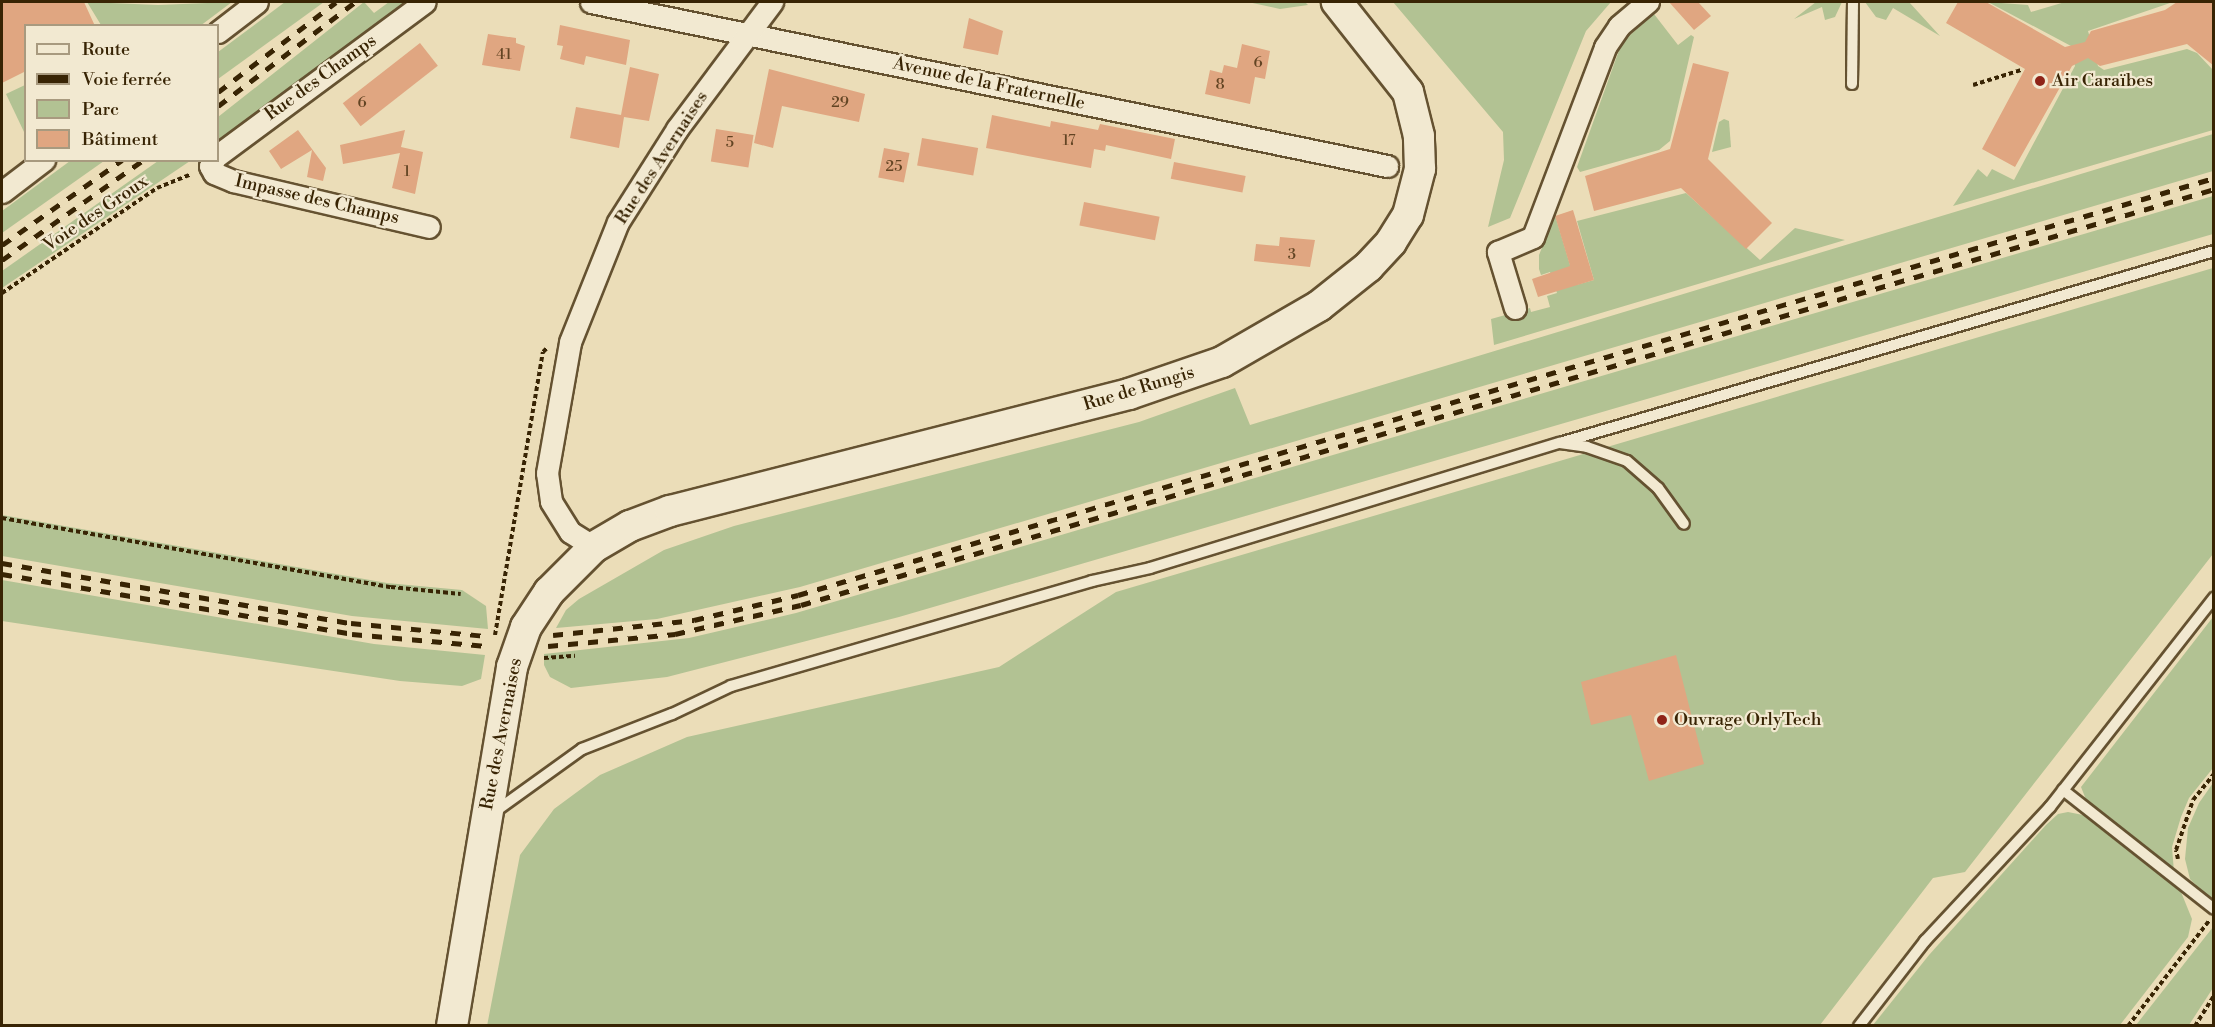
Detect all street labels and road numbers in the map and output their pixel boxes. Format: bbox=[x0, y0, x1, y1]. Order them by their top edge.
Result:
street label: Rue des Champs bbox=[261, 30, 381, 126]
street label: Avenue de la Fraternelle bbox=[891, 53, 1087, 115]
street label: Rue des Avernaises bbox=[611, 87, 713, 229]
street label: Voie des Groux bbox=[40, 171, 152, 257]
street label: Impasse des Champs bbox=[233, 171, 401, 229]
street label: Rue de Rungis bbox=[1081, 362, 1197, 416]
street label: Rue des Avernaises bbox=[477, 656, 527, 812]

